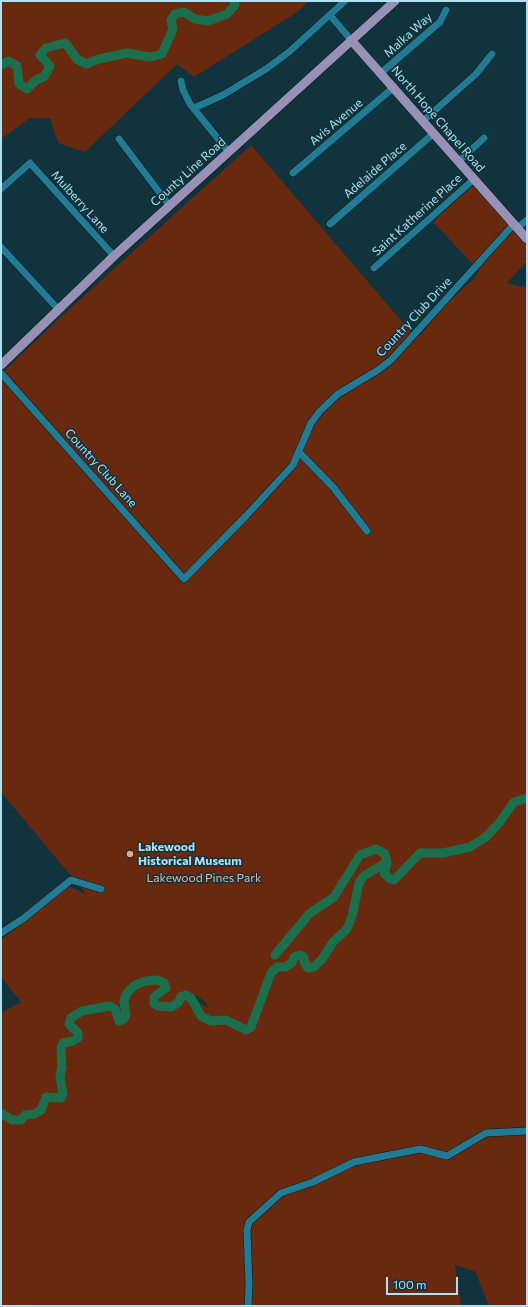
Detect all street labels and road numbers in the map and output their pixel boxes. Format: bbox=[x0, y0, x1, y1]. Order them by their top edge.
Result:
street label: Malka Way bbox=[381, 10, 435, 60]
street label: North Hope Chapel Road bbox=[388, 63, 488, 175]
street label: Avis Avenue bbox=[307, 96, 365, 148]
street label: County Line Road bbox=[148, 135, 228, 209]
street label: Adelaide Place bbox=[341, 139, 409, 201]
street label: Mulberry Lane bbox=[48, 168, 112, 236]
street label: Saint Katherine Place bbox=[369, 171, 465, 259]
street label: Country Club Drive bbox=[373, 274, 455, 360]
street label: Country Club Lane bbox=[62, 426, 140, 510]

